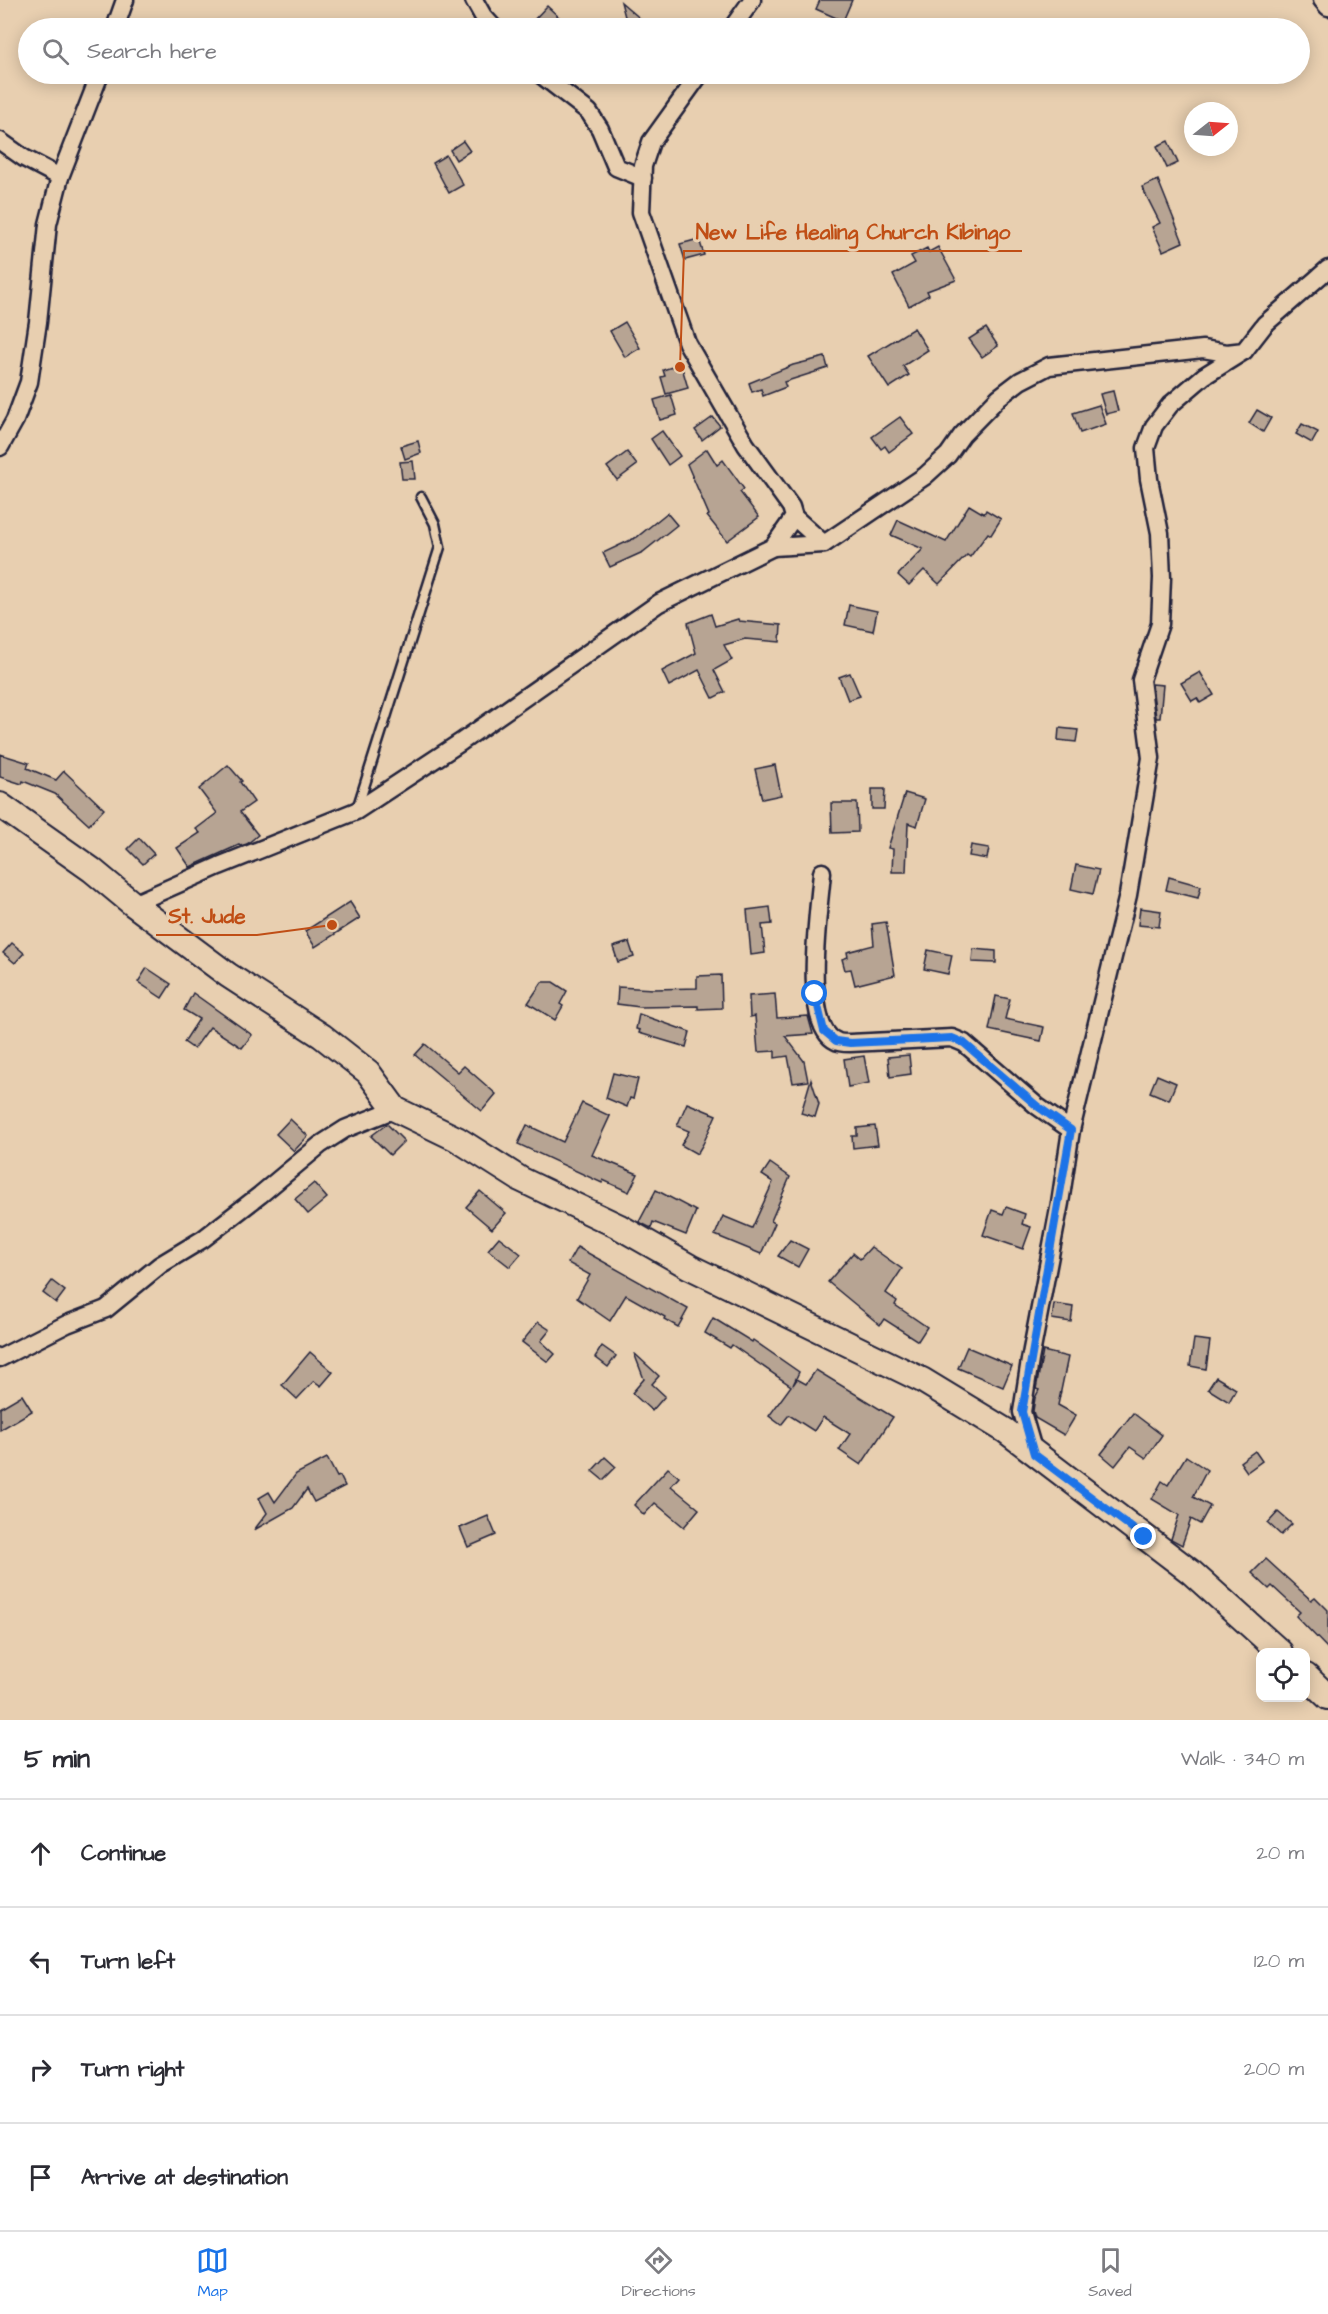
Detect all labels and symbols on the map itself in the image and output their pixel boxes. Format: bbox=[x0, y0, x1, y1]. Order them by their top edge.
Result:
north arrow bbox=[1184, 102, 1238, 156]
callout: New Life Healing Church Kibingo bbox=[684, 212, 1022, 251]
text: New Life Healing Church Kibingo bbox=[696, 218, 1010, 249]
callout: St. Jude bbox=[156, 896, 257, 935]
text: St. Jude bbox=[167, 902, 246, 931]
route start bbox=[801, 980, 827, 1006]
route end bbox=[1130, 1523, 1156, 1549]

